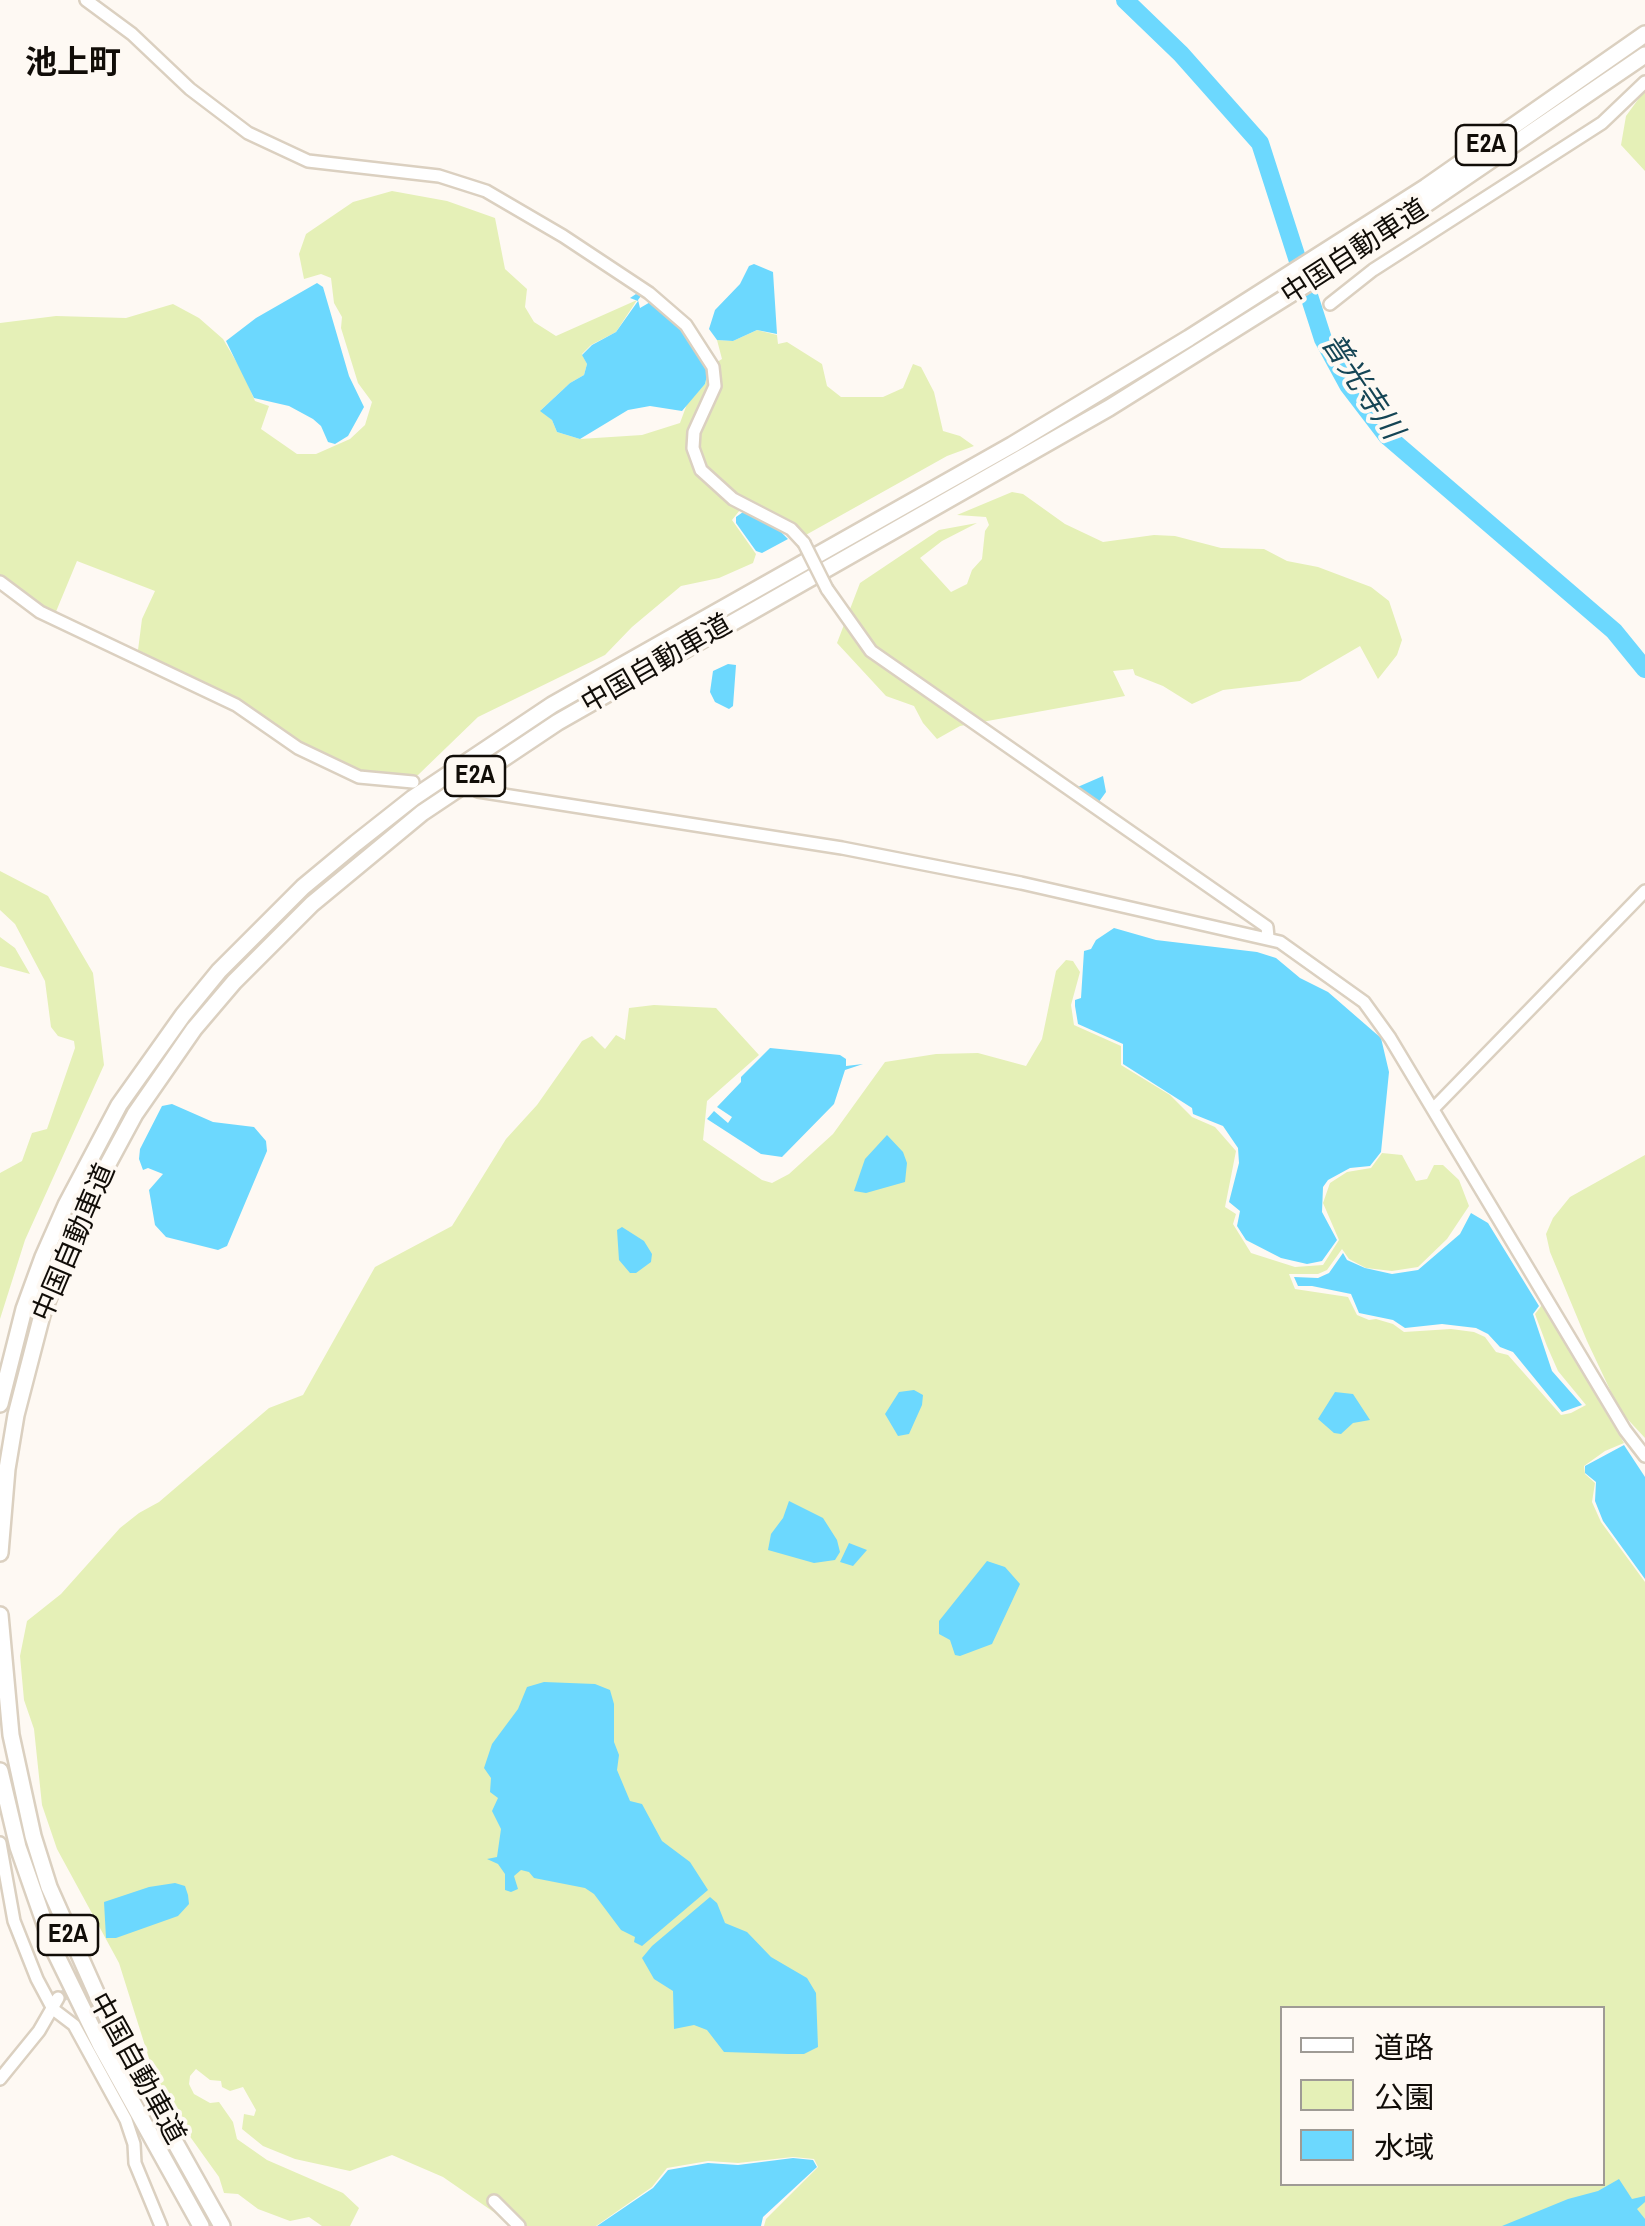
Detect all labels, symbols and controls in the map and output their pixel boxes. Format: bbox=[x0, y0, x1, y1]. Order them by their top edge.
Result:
district label: 池上町 bbox=[25, 45, 121, 83]
road number: E2A bbox=[1456, 125, 1516, 165]
street label: 中国自動車道 bbox=[1275, 193, 1435, 313]
water label: 普光寺川 bbox=[1313, 327, 1409, 447]
street label: 中国自動車道 bbox=[576, 608, 738, 722]
road number: E2A bbox=[445, 756, 505, 796]
street label: 中国自動車道 bbox=[27, 1159, 123, 1327]
road number: E2A bbox=[38, 1915, 98, 1955]
street label: 中国自動車道 bbox=[81, 1987, 191, 2151]
legend bbox=[1280, 2006, 1605, 2186]
text: 道路 bbox=[1374, 2027, 1434, 2067]
text: 公園 bbox=[1374, 2077, 1434, 2117]
text: 水域 bbox=[1374, 2127, 1434, 2167]

